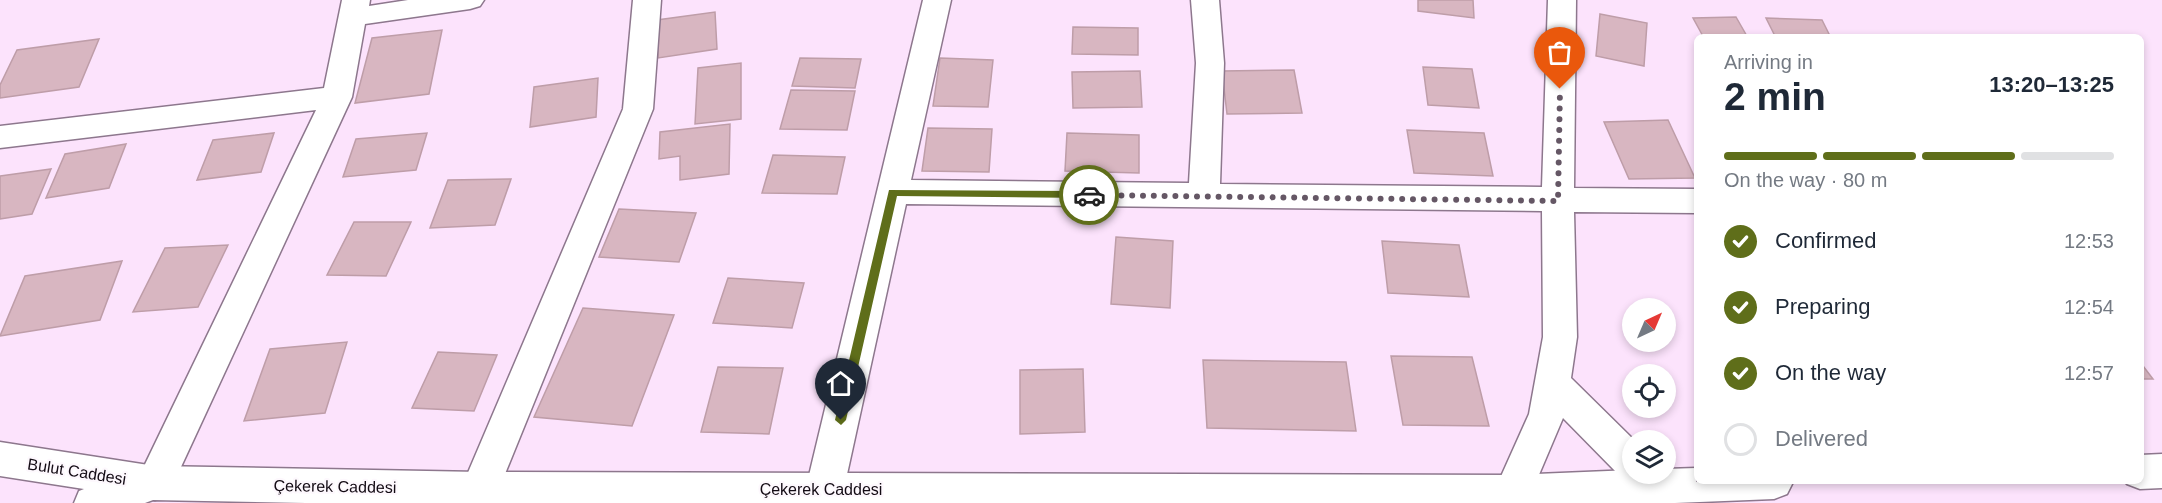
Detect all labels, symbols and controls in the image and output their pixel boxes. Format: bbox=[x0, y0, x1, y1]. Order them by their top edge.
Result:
pin bbox=[1534, 27, 1585, 89]
icon: bag bbox=[1543, 36, 1576, 69]
text: Arriving in bbox=[1724, 51, 1813, 73]
text: 13:20–13:25 bbox=[1989, 72, 2114, 97]
text: 2 min bbox=[1724, 75, 1826, 118]
courier bbox=[1059, 165, 1119, 225]
text: On the way · 80 m bbox=[1724, 169, 1887, 191]
icon: car bbox=[1073, 179, 1106, 212]
icon: check bbox=[1724, 225, 1757, 258]
text: Confirmed bbox=[1775, 228, 1876, 253]
text: 12:53 bbox=[2064, 230, 2114, 252]
icon: check bbox=[1724, 291, 1757, 324]
text: Preparing bbox=[1775, 294, 1870, 319]
text: 12:54 bbox=[2064, 296, 2114, 318]
north arrow bbox=[1622, 298, 1676, 352]
map controls bbox=[1622, 298, 1676, 484]
icon: check bbox=[1724, 357, 1757, 390]
pin bbox=[815, 358, 866, 420]
text: On the way bbox=[1775, 360, 1886, 385]
text: 12:57 bbox=[2064, 362, 2114, 384]
button: locate bbox=[1622, 364, 1676, 418]
icon: home bbox=[824, 367, 857, 400]
text: Delivered bbox=[1775, 426, 1868, 451]
button: layers bbox=[1622, 430, 1676, 484]
street label: Bulut Caddesi bbox=[26, 455, 127, 488]
street label: Çekerek Caddesi bbox=[273, 477, 396, 496]
street label: Çekerek Caddesi bbox=[760, 481, 882, 498]

